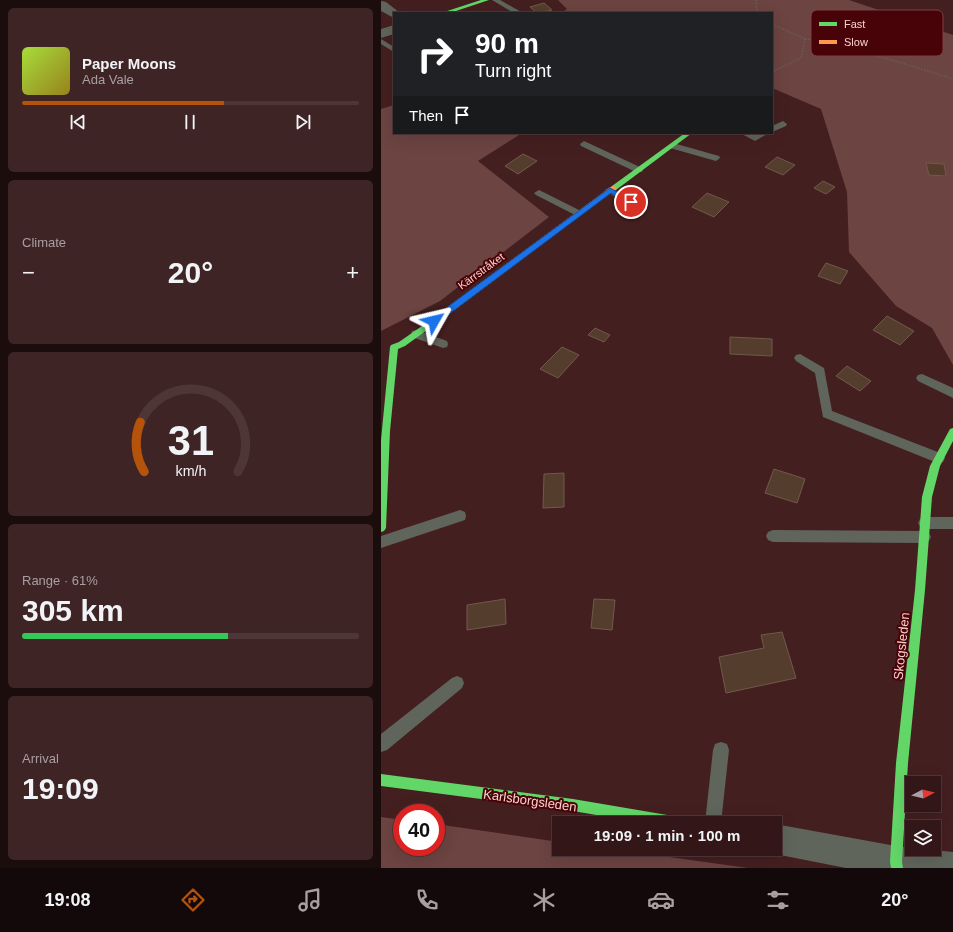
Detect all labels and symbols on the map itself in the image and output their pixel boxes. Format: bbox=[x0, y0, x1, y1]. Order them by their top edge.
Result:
legend bbox=[811, 10, 943, 56]
text: Fast bbox=[844, 18, 865, 30]
text: Slow bbox=[844, 36, 868, 48]
pin bbox=[614, 185, 648, 219]
street label: Kärrstråket bbox=[456, 250, 506, 292]
position arrow bbox=[413, 300, 455, 342]
street label: Skogsleden bbox=[890, 611, 913, 681]
north arrow bbox=[905, 776, 941, 812]
street label: Karlsborgsleden bbox=[482, 787, 577, 814]
speed limit sign: 40 bbox=[393, 804, 445, 856]

